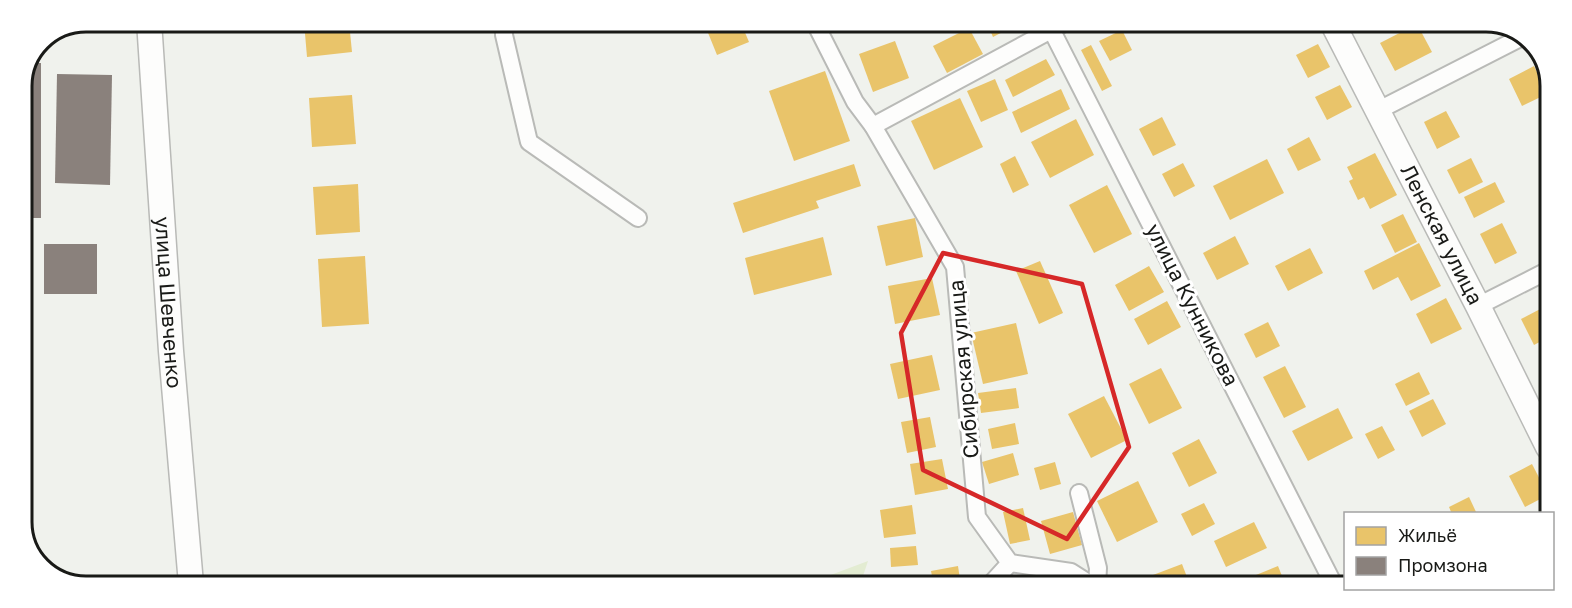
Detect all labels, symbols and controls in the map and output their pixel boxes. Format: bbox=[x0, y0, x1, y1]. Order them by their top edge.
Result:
street label: Ленская улица bbox=[1395, 160, 1489, 309]
street label: улица Шевченко bbox=[150, 216, 188, 389]
street label: улица Кунникова bbox=[1141, 219, 1245, 390]
street label: Сибирская улица bbox=[942, 279, 984, 459]
legend bbox=[1344, 512, 1554, 590]
text: Жильё bbox=[1398, 524, 1457, 546]
text: Промзона bbox=[1398, 554, 1488, 576]

